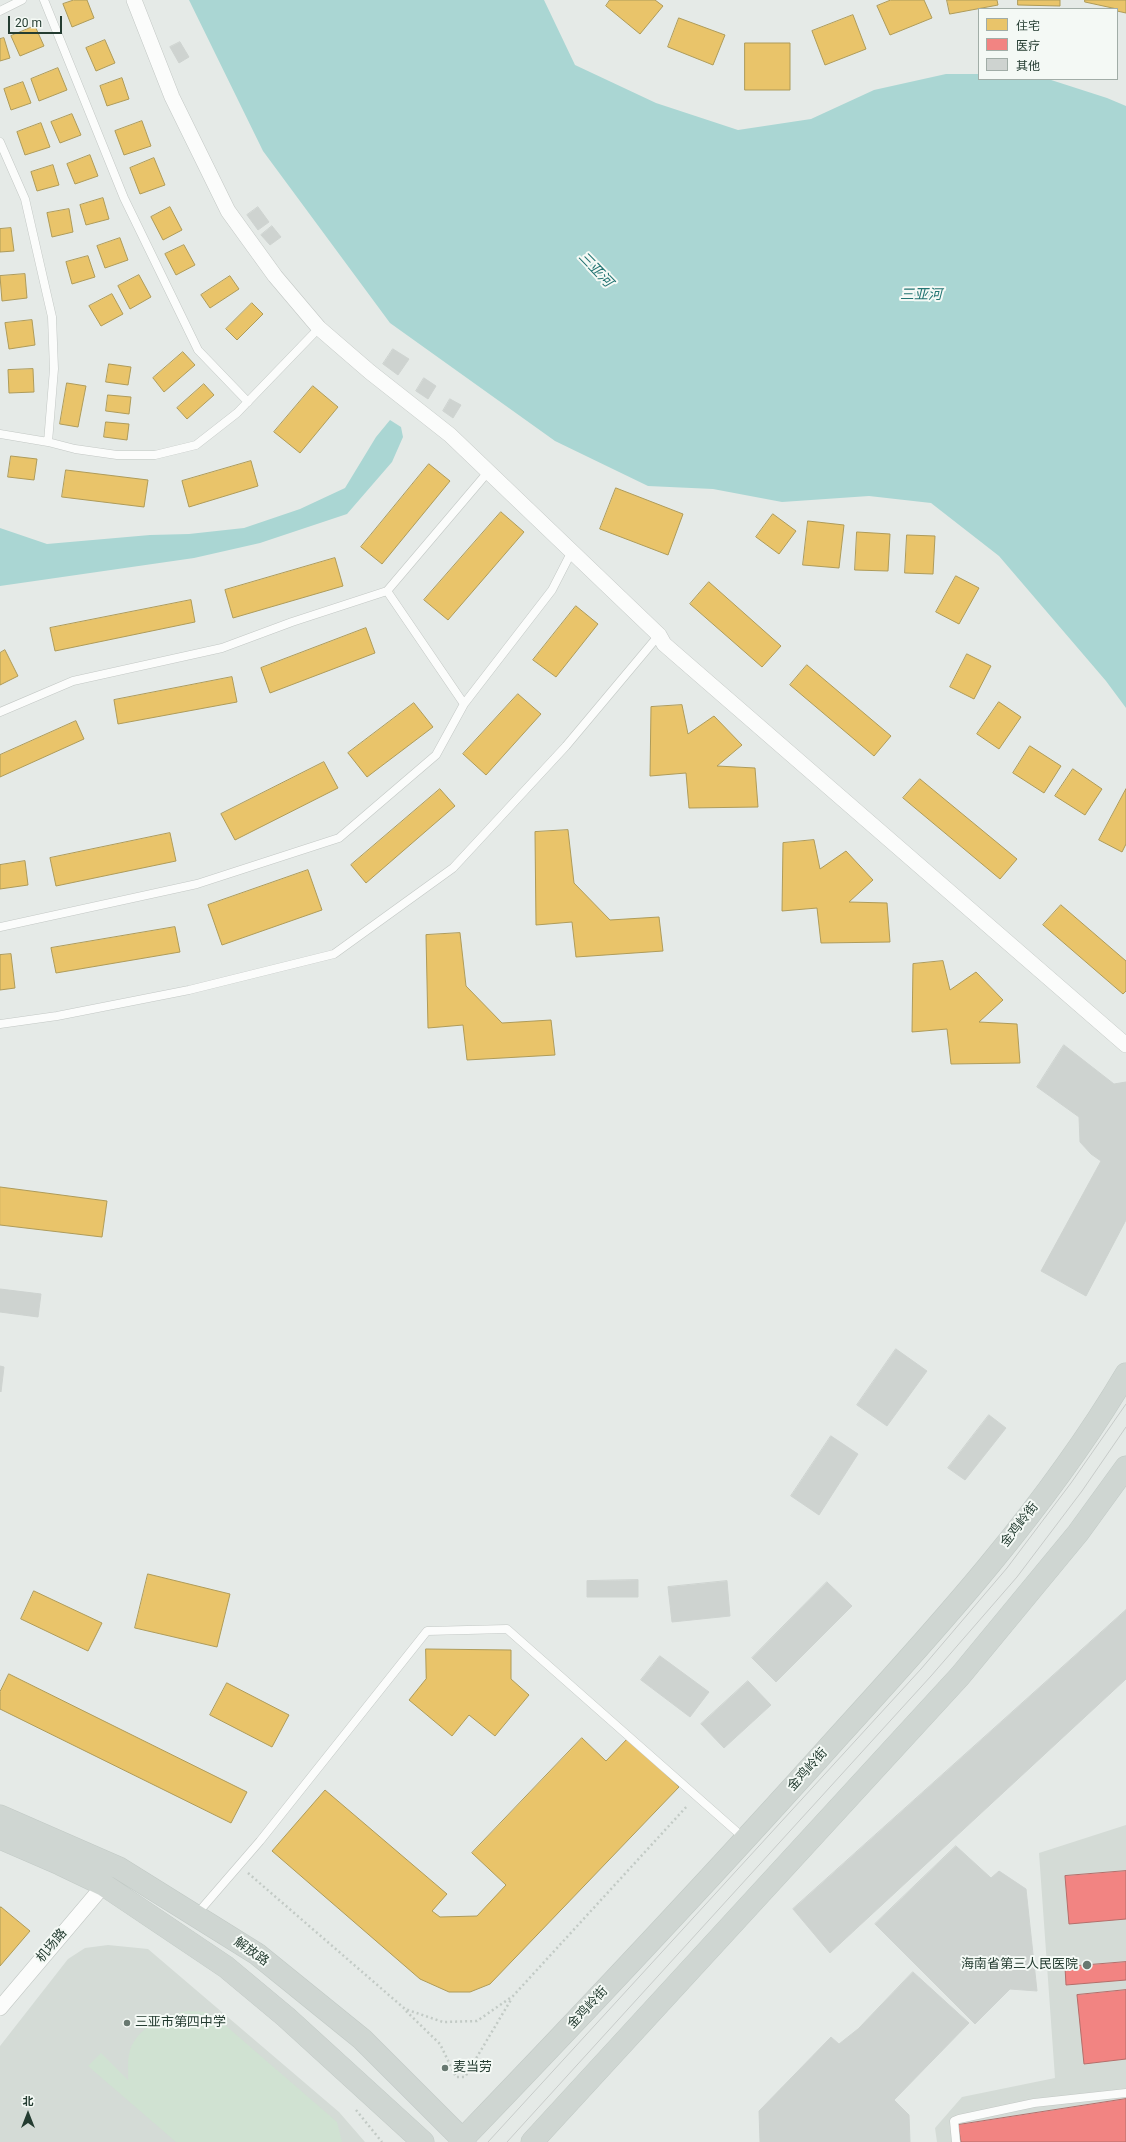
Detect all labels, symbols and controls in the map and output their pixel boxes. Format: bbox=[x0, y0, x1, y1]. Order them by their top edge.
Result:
scale bar bbox=[10, 8, 64, 34]
legend bbox=[978, 8, 1118, 80]
text: 20 m bbox=[15, 16, 42, 30]
text: 住宅 bbox=[1016, 19, 1040, 33]
text: 医疗 bbox=[1016, 39, 1040, 53]
text: 其他 bbox=[1016, 59, 1040, 73]
water label: 三亚河 bbox=[574, 249, 616, 291]
water label: 三亚河 bbox=[900, 287, 942, 303]
street label: 金鸡岭街 bbox=[998, 1500, 1042, 1550]
street label: 金鸡岭街 bbox=[785, 1745, 831, 1795]
street label: 机场路 bbox=[33, 1926, 71, 1966]
street label: 解放路 bbox=[231, 1934, 271, 1970]
place label: 海南省第三人民医院 bbox=[961, 1957, 1078, 1973]
marker: 海南省第三人民医院 bbox=[1081, 1959, 1093, 1971]
street label: 金鸡岭街 bbox=[565, 1984, 611, 2032]
place label: 三亚市第四中学 bbox=[135, 2015, 226, 2031]
marker: 三亚市第四中学 bbox=[122, 2018, 132, 2028]
place label: 麦当劳 bbox=[453, 2060, 492, 2076]
marker: 麦当劳 bbox=[440, 2063, 450, 2073]
north arrow bbox=[8, 2094, 48, 2134]
text: 北 bbox=[23, 2095, 34, 2108]

